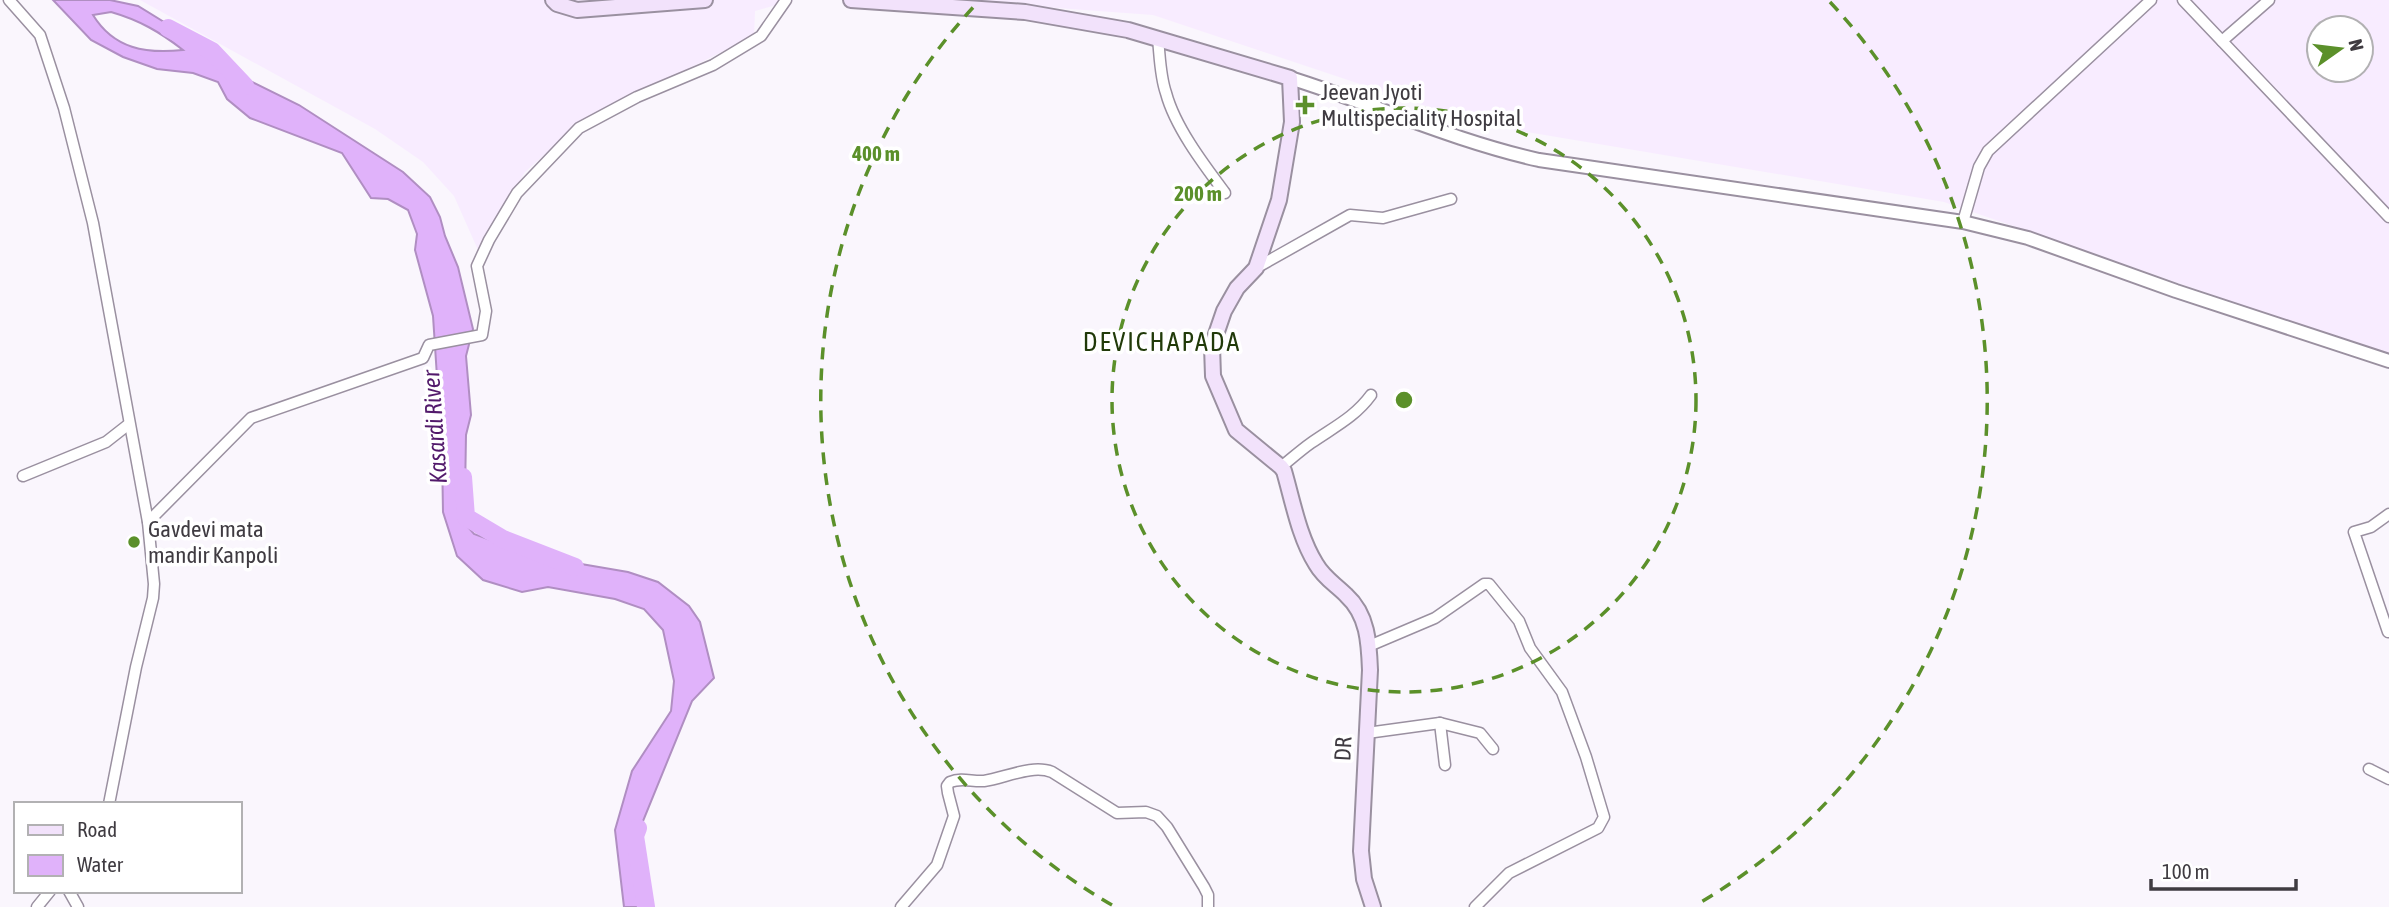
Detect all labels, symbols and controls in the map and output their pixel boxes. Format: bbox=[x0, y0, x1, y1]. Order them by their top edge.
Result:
north arrow bbox=[2305, 14, 2375, 84]
text: N bbox=[2344, 37, 2369, 53]
place label: Jeevan Jyoti Multispeciality Hospital bbox=[1321, 79, 1522, 131]
marker: Jeevan Jyoti Multispeciality Hospital bbox=[1295, 95, 1315, 115]
text: 400 m bbox=[851, 141, 900, 165]
text: 200 m bbox=[1174, 181, 1222, 205]
district label: DEVICHAPADA bbox=[1083, 327, 1241, 357]
water label: Kasardi River bbox=[417, 368, 452, 485]
centre of rings bbox=[1392, 388, 1416, 412]
place label: Gavdevi mata mandir Kanpoli bbox=[148, 516, 278, 568]
marker: Gavdevi mata mandir Kanpoli bbox=[126, 534, 142, 550]
street label: DR bbox=[1329, 736, 1357, 762]
legend bbox=[14, 802, 242, 893]
text: Road bbox=[77, 817, 117, 841]
scale bar bbox=[2151, 848, 2296, 892]
text: Water bbox=[77, 852, 124, 876]
text: 100 m bbox=[2162, 859, 2210, 883]

